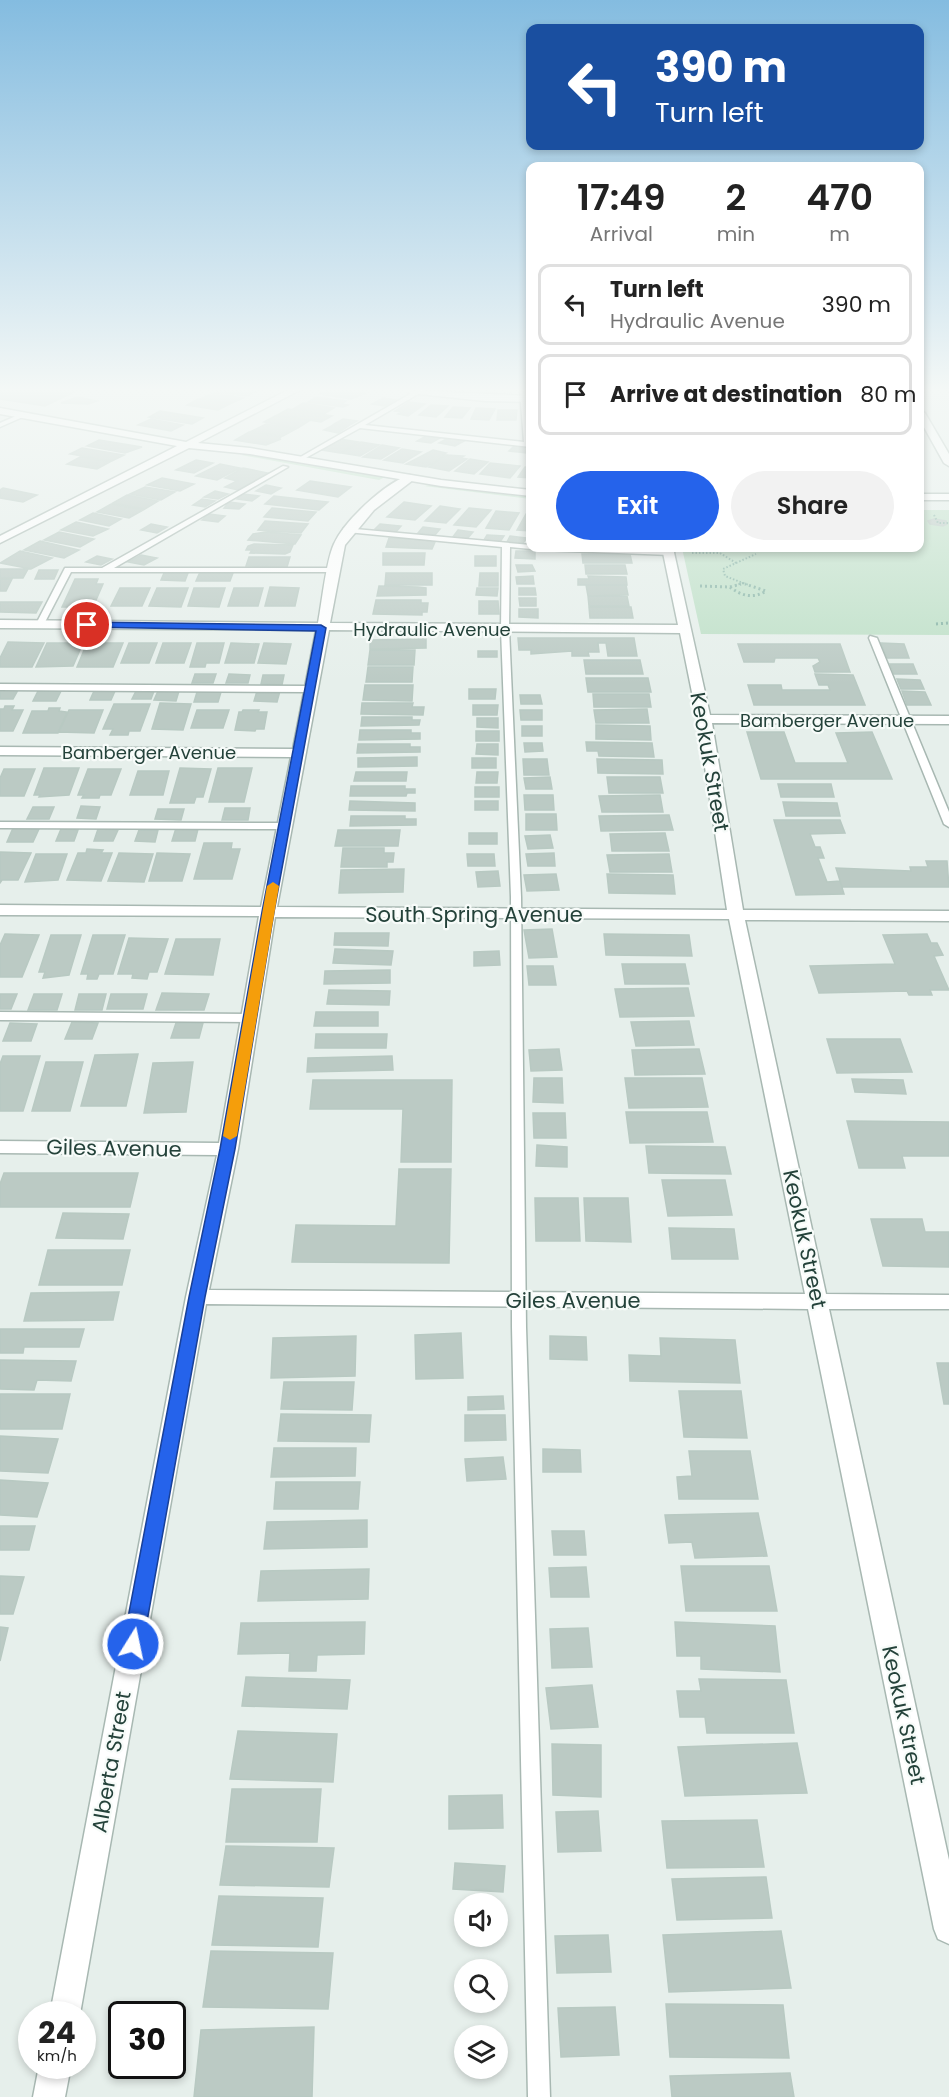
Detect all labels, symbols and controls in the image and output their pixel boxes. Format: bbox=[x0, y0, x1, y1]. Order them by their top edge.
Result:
text: 390 m bbox=[655, 38, 787, 97]
icon: left bbox=[556, 48, 634, 126]
text: Turn left bbox=[655, 94, 764, 131]
text: 17:49 bbox=[577, 172, 666, 223]
text: 2 bbox=[726, 172, 746, 223]
text: 470 bbox=[806, 172, 873, 223]
text: Arrival bbox=[590, 220, 653, 248]
text: min bbox=[717, 220, 755, 248]
text: m bbox=[829, 220, 850, 248]
text: Turn left bbox=[610, 274, 704, 305]
icon: left bbox=[559, 288, 592, 321]
text: 390 m bbox=[822, 289, 891, 320]
text: Hydraulic Avenue bbox=[610, 307, 785, 335]
icon: arrive bbox=[559, 378, 592, 411]
text: Arrive at destination bbox=[610, 379, 842, 410]
text: 80 m bbox=[860, 379, 917, 410]
button: Exit bbox=[556, 471, 719, 540]
button: Share bbox=[731, 471, 894, 540]
pin bbox=[61, 599, 112, 650]
icon: arrive bbox=[70, 608, 103, 641]
street label: Hydraulic Avenue bbox=[353, 617, 511, 642]
street label: Keokuk Street bbox=[683, 690, 737, 834]
street label: Bamberger Avenue bbox=[740, 708, 914, 733]
street label: Bamberger Avenue bbox=[62, 740, 236, 765]
street label: South Spring Avenue bbox=[365, 900, 583, 929]
street label: Giles Avenue bbox=[46, 1132, 182, 1164]
street label: Keokuk Street bbox=[776, 1167, 834, 1311]
street label: Giles Avenue bbox=[505, 1286, 641, 1315]
position arrow bbox=[101, 1612, 165, 1676]
street label: Keokuk Street bbox=[875, 1643, 933, 1787]
street label: Alberta Street bbox=[84, 1689, 138, 1835]
map controls bbox=[454, 1893, 508, 2079]
button: sound bbox=[454, 1893, 508, 1947]
button: search bbox=[454, 1959, 508, 2013]
speed limit sign: 30 bbox=[108, 2001, 186, 2079]
text: 24 bbox=[38, 2011, 76, 2054]
button: layers bbox=[454, 2025, 508, 2079]
text: km/h bbox=[37, 2045, 77, 2066]

